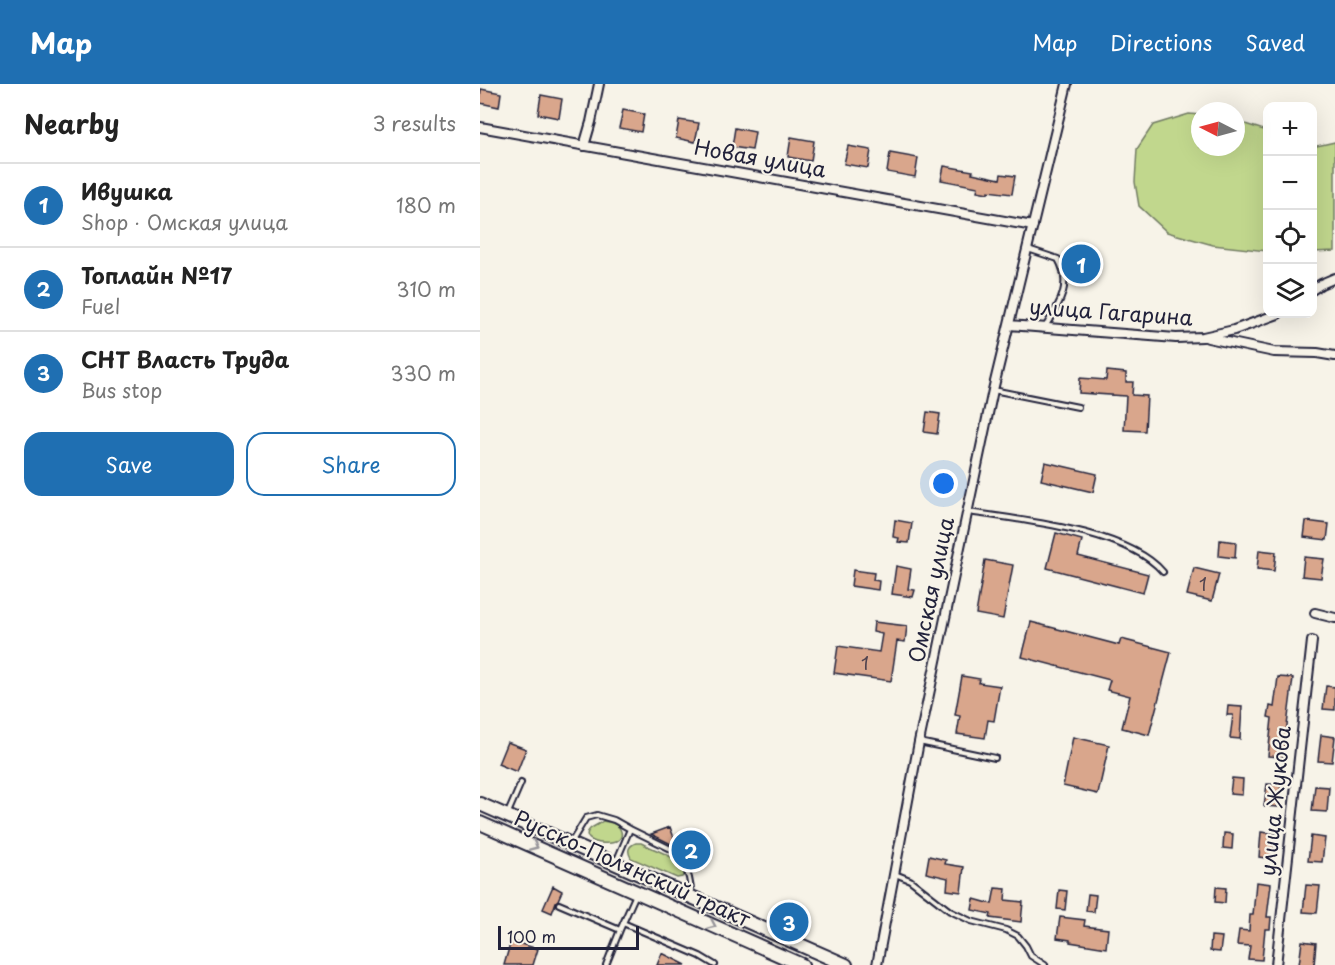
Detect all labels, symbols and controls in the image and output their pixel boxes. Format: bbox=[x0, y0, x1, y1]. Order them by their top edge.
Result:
text: Map bbox=[30, 21, 92, 64]
text: Map bbox=[1032, 26, 1077, 58]
text: Directions bbox=[1110, 26, 1212, 58]
text: Saved bbox=[1245, 26, 1305, 58]
north arrow bbox=[1191, 102, 1245, 156]
map controls bbox=[1263, 102, 1317, 318]
button: + bbox=[1263, 102, 1317, 156]
text: Nearby bbox=[24, 104, 119, 143]
text: 3 results bbox=[373, 108, 456, 138]
street label: Новая улица bbox=[692, 130, 830, 185]
button: − bbox=[1263, 156, 1317, 210]
text: Ивушка bbox=[81, 174, 173, 207]
text: 1 bbox=[39, 190, 48, 220]
text: 180 m bbox=[396, 190, 456, 220]
text: Shop · Омская улица bbox=[81, 207, 288, 237]
button: locate bbox=[1263, 210, 1317, 264]
pin: 1 bbox=[1062, 242, 1100, 286]
text: Топлайн №17 bbox=[81, 258, 232, 291]
button: layers bbox=[1263, 264, 1317, 318]
text: 2 bbox=[36, 274, 51, 304]
text: 310 m bbox=[396, 274, 456, 304]
street label: улица Гагарина bbox=[1028, 289, 1195, 333]
text: Fuel bbox=[81, 291, 120, 321]
text: СНТ Власть Труда bbox=[81, 342, 289, 375]
text: 3 bbox=[37, 358, 50, 388]
text: 330 m bbox=[390, 358, 456, 388]
text: Bus stop bbox=[81, 375, 162, 405]
button: Save bbox=[24, 432, 234, 496]
button: Share bbox=[246, 432, 456, 496]
your location bbox=[929, 469, 958, 498]
street label: Омская улица bbox=[899, 513, 961, 665]
house number: 1 bbox=[1199, 570, 1207, 597]
house number: 1 bbox=[861, 649, 869, 676]
street label: улица Жукова bbox=[1250, 724, 1298, 877]
street label: Русско-Полянский тракт bbox=[510, 801, 757, 934]
pin: 2 bbox=[672, 828, 710, 873]
one-way arrow bbox=[527, 839, 538, 851]
pin: 3 bbox=[770, 900, 808, 944]
one-way arrow bbox=[705, 918, 716, 930]
scale bar bbox=[498, 923, 639, 950]
text: 100 m bbox=[507, 924, 556, 948]

